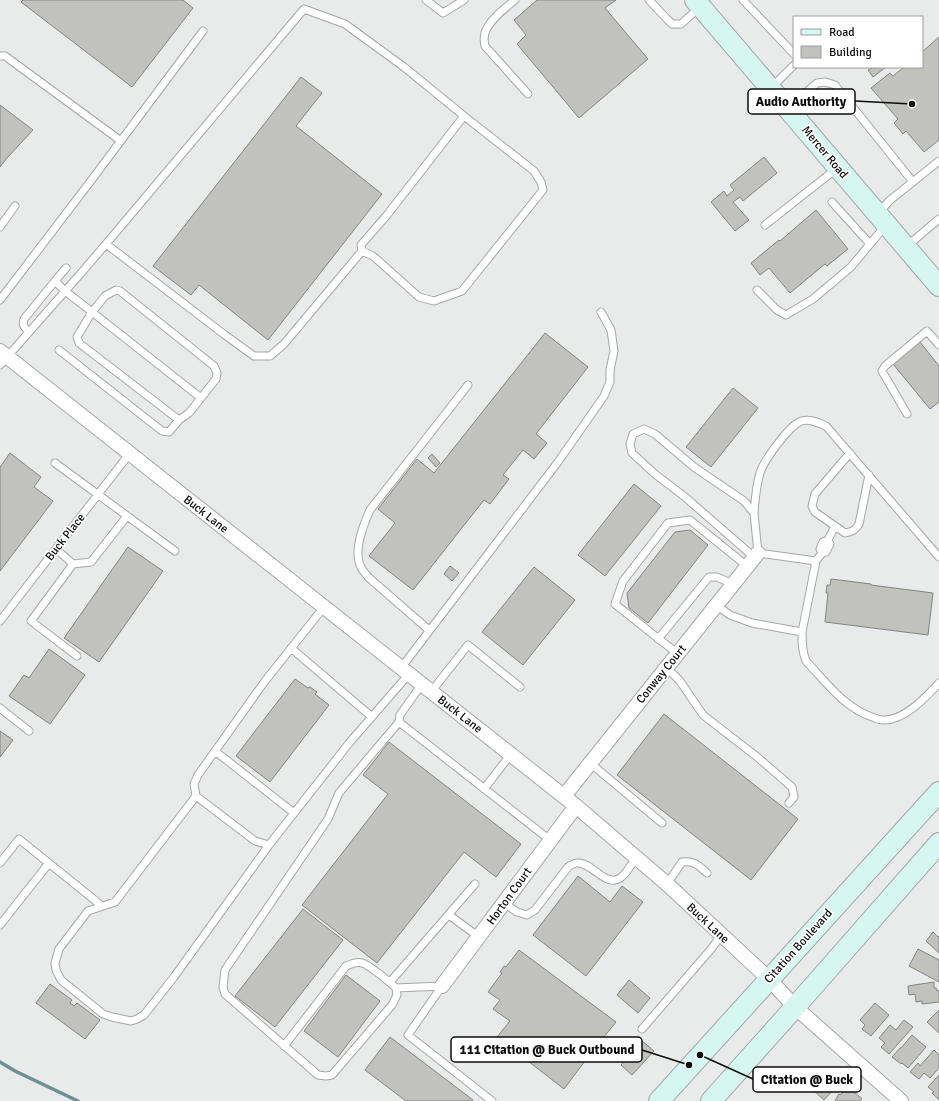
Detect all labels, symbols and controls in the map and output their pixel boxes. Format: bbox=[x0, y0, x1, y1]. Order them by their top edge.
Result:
legend bbox=[793, 16, 923, 68]
text: Road bbox=[829, 25, 855, 40]
text: Building bbox=[829, 45, 872, 60]
callout: Audio Authority bbox=[748, 89, 855, 114]
text: Audio Authority bbox=[756, 94, 847, 110]
street label: Mercer Road bbox=[798, 123, 851, 182]
street label: Buck Lane bbox=[180, 492, 231, 537]
street label: Buck Place bbox=[42, 511, 89, 564]
street label: Conway Court bbox=[633, 642, 690, 707]
street label: Buck Lane bbox=[434, 692, 485, 737]
street label: Horton Court bbox=[484, 865, 535, 928]
street label: Buck Lane bbox=[683, 900, 732, 947]
street label: Citation Boulevard bbox=[761, 906, 836, 987]
callout: 111 Citation @ Buck Outbound bbox=[451, 1037, 642, 1062]
text: 111 Citation @ Buck Outbound bbox=[460, 1042, 634, 1058]
callout: Citation @ Buck bbox=[753, 1067, 861, 1092]
text: Citation @ Buck bbox=[761, 1072, 853, 1088]

